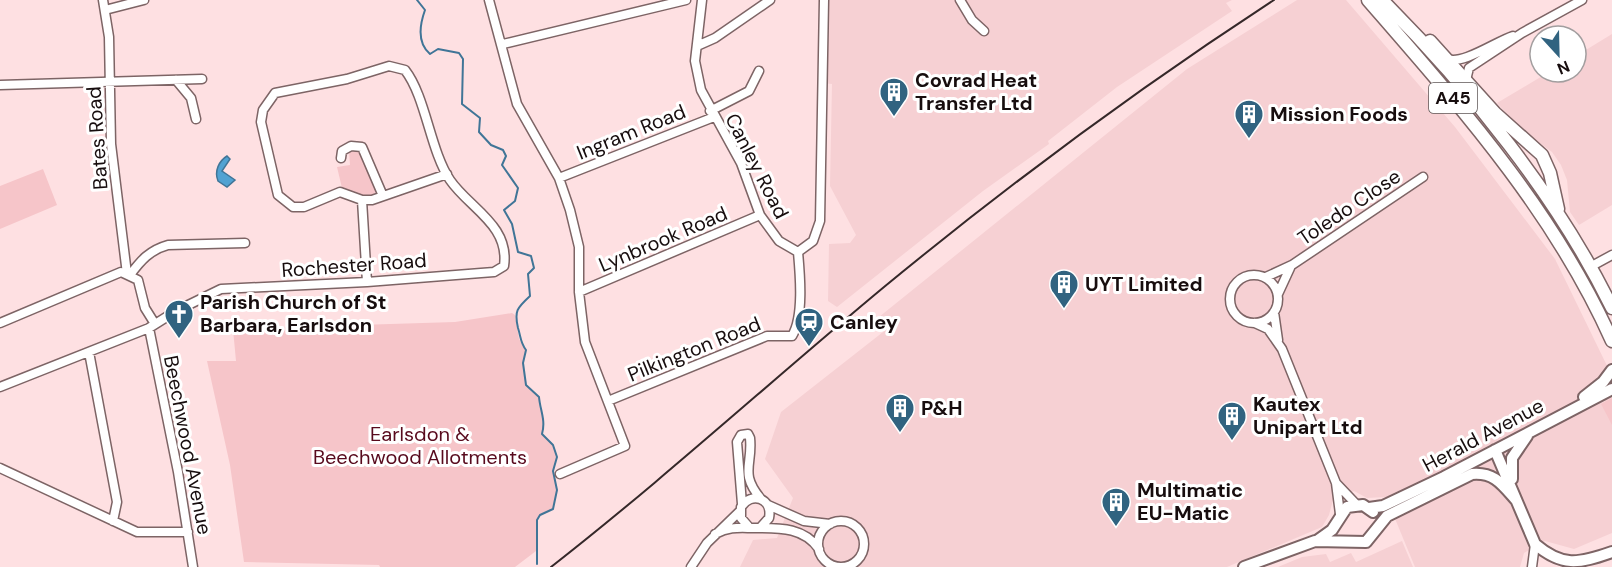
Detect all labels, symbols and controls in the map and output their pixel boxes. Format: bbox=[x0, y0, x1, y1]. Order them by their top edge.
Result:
north arrow bbox=[1528, 24, 1588, 84]
text: N bbox=[1554, 56, 1573, 79]
place label: Covrad Heat Transfer Ltd bbox=[915, 67, 1037, 116]
building icon: Covrad Heat Transfer Ltd bbox=[878, 76, 910, 118]
road number: A45 bbox=[1429, 83, 1477, 113]
street label: Bates Road bbox=[80, 85, 114, 191]
street label: Ingram Road bbox=[573, 98, 689, 166]
building icon: Mission Foods bbox=[1233, 98, 1265, 140]
place label: Mission Foods bbox=[1270, 101, 1408, 127]
street label: Canley Road bbox=[719, 109, 795, 223]
street label: Toledo Close bbox=[1292, 163, 1406, 251]
street label: Lynbrook Road bbox=[595, 200, 731, 278]
street label: Rochester Road bbox=[281, 247, 427, 283]
building icon: UYT Limited bbox=[1048, 268, 1080, 310]
place label: UYT Limited bbox=[1085, 271, 1203, 297]
place label: Parish Church of St Barbara, Earlsdon bbox=[200, 289, 386, 338]
church icon: Parish Church of St Barbara, Earlsdon bbox=[163, 298, 195, 340]
station icon: Canley bbox=[793, 306, 825, 348]
place label: Canley bbox=[830, 309, 898, 335]
street label: Pilkington Road bbox=[624, 311, 764, 387]
street label: Beechwood Avenue bbox=[158, 353, 218, 537]
place label: Kautex Unipart Ltd bbox=[1253, 391, 1363, 440]
building icon: P&H bbox=[884, 392, 916, 434]
street label: Herald Avenue bbox=[1418, 392, 1548, 478]
place label: P&H bbox=[921, 395, 963, 421]
building icon: Kautex Unipart Ltd bbox=[1216, 400, 1248, 442]
park label: Earlsdon & Beechwood Allotments bbox=[313, 421, 527, 470]
place label: Multimatic EU-Matic bbox=[1137, 477, 1243, 526]
building icon: Multimatic EU-Matic bbox=[1100, 486, 1132, 528]

